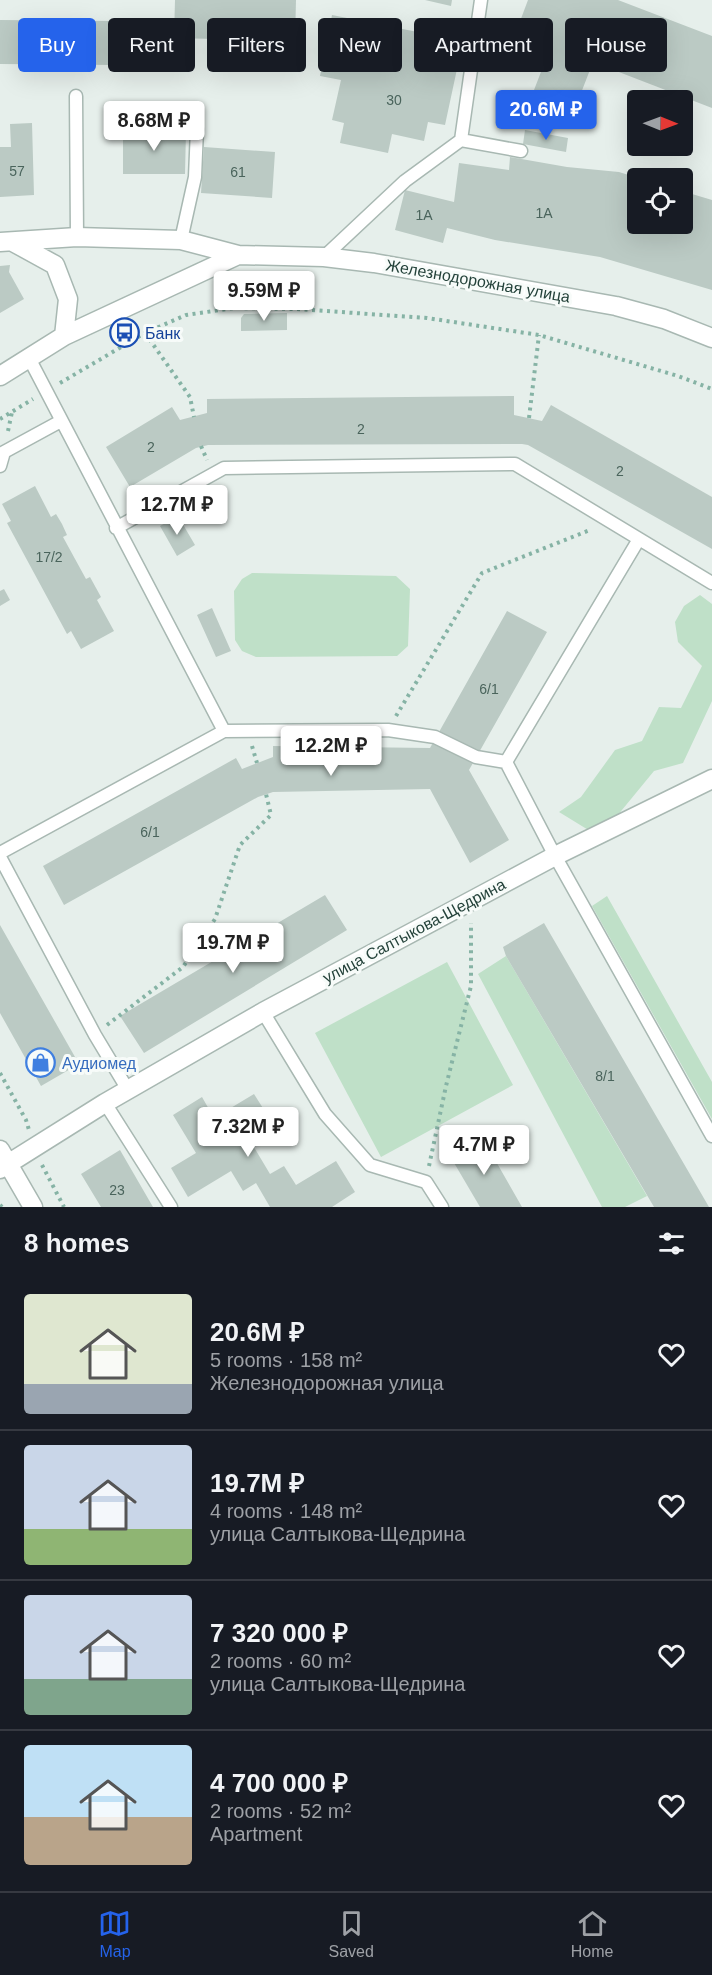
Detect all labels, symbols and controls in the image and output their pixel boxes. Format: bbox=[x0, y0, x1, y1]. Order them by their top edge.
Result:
chip: Buy bbox=[18, 18, 96, 72]
chip: Rent bbox=[108, 18, 195, 72]
chip: Filters bbox=[207, 18, 306, 72]
chip: New bbox=[318, 18, 402, 72]
chip: Apartment bbox=[414, 18, 553, 72]
chip: House bbox=[565, 18, 667, 72]
pin: 20.6M ₽ bbox=[491, 90, 601, 141]
north arrow bbox=[627, 90, 693, 156]
map controls bbox=[627, 90, 693, 234]
house number: 30 bbox=[386, 92, 402, 108]
text: 20.6M ₽ bbox=[510, 98, 582, 120]
pin: 8.68M ₽ bbox=[99, 101, 209, 152]
text: 8.68M ₽ bbox=[118, 109, 190, 131]
house number: 57 bbox=[9, 163, 25, 179]
house number: 61 bbox=[230, 164, 246, 180]
button: locate bbox=[627, 168, 693, 234]
house number: 1А bbox=[535, 205, 553, 221]
house number: 1А bbox=[415, 207, 433, 223]
street label: Железнодорожная улица bbox=[384, 256, 572, 306]
pin: 9.59M ₽ bbox=[209, 271, 319, 322]
text: 9.59M ₽ bbox=[228, 279, 300, 301]
bus stop icon: Банк bbox=[108, 317, 140, 349]
place label: Банк bbox=[145, 325, 181, 342]
house number: 2 bbox=[357, 421, 365, 437]
house number: 2 bbox=[147, 439, 155, 455]
house number: 2 bbox=[616, 463, 624, 479]
pin: 12.7M ₽ bbox=[122, 485, 232, 536]
text: 12.7M ₽ bbox=[141, 493, 213, 515]
house number: 17/2 bbox=[35, 549, 63, 565]
house number: 6/1 bbox=[479, 681, 499, 697]
pin: 12.2M ₽ bbox=[276, 726, 386, 777]
text: 12.2M ₽ bbox=[295, 734, 367, 756]
house number: 6/1 bbox=[140, 824, 160, 840]
street label: улица Салтыкова-Щедрина bbox=[320, 875, 508, 986]
pin: 19.7M ₽ bbox=[178, 923, 288, 974]
text: 19.7M ₽ bbox=[197, 931, 269, 953]
shop icon: Аудиомед bbox=[25, 1047, 57, 1079]
place label: Аудиомед bbox=[62, 1055, 137, 1072]
house number: 8/1 bbox=[595, 1068, 615, 1084]
pin: 7.32M ₽ bbox=[193, 1107, 303, 1158]
text: 7.32M ₽ bbox=[212, 1115, 284, 1137]
pin: 4.7M ₽ bbox=[435, 1125, 533, 1176]
text: 4.7M ₽ bbox=[453, 1133, 515, 1155]
house number: 23 bbox=[109, 1182, 125, 1198]
icon: filters bbox=[655, 1227, 688, 1260]
text: 8 homes bbox=[24, 1228, 130, 1258]
text: 20.6M ₽ bbox=[210, 1317, 305, 1347]
icon: home bbox=[72, 1318, 144, 1390]
icon: heart bbox=[655, 1338, 688, 1371]
text: 5 rooms · 158 m² bbox=[210, 1349, 362, 1371]
text: Железнодорожная улица bbox=[210, 1372, 444, 1394]
text: 19.7M ₽ bbox=[210, 1468, 305, 1498]
icon: home bbox=[72, 1469, 144, 1541]
icon: heart bbox=[655, 1489, 688, 1522]
text: 4 rooms · 148 m² bbox=[210, 1500, 362, 1522]
text: улица Салтыкова-Щедрина bbox=[210, 1523, 465, 1545]
text: 7 320 000 ₽ bbox=[210, 1618, 348, 1648]
icon: home bbox=[72, 1619, 144, 1691]
icon: heart bbox=[655, 1639, 688, 1672]
text: 2 rooms · 60 m² bbox=[210, 1650, 351, 1672]
text: улица Салтыкова-Щедрина bbox=[210, 1673, 465, 1695]
text: 4 700 000 ₽ bbox=[210, 1768, 348, 1798]
icon: home bbox=[72, 1769, 144, 1841]
icon: heart bbox=[655, 1789, 688, 1822]
text: 2 rooms · 52 m² bbox=[210, 1800, 351, 1822]
text: Apartment bbox=[210, 1823, 302, 1845]
tab: Map bbox=[98, 1907, 131, 1961]
tab: Saved bbox=[328, 1907, 374, 1961]
tab: Home bbox=[571, 1907, 613, 1961]

